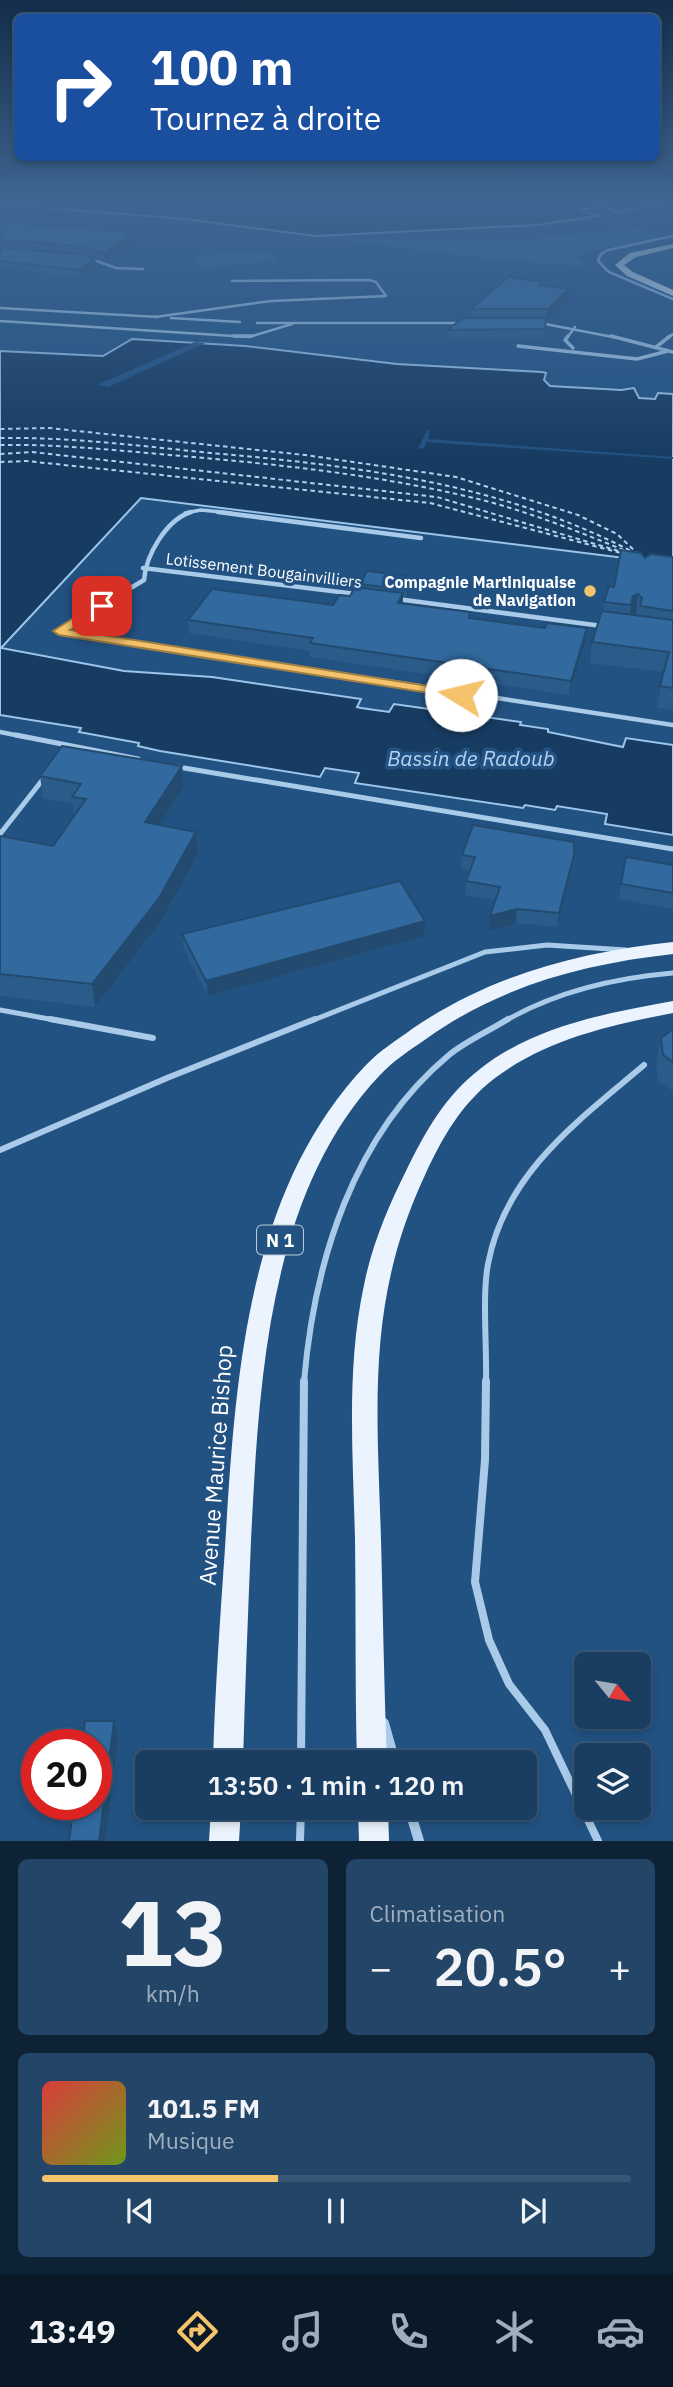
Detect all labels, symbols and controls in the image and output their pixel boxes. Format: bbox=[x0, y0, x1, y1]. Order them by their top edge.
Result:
text: 100 m bbox=[150, 35, 294, 98]
icon: right bbox=[35, 42, 126, 133]
text: Tournez à droite bbox=[150, 97, 381, 139]
street label: Lotissement Bougainvilliers bbox=[165, 548, 363, 592]
place label: Compagnie Martiniquaise de Navigation bbox=[384, 572, 576, 610]
pin bbox=[72, 576, 132, 636]
marker: Compagnie Martiniquaise de Navigation bbox=[582, 583, 598, 599]
icon: arrive bbox=[83, 587, 121, 625]
position arrow bbox=[424, 658, 498, 732]
water label: Bassin de Radoub bbox=[387, 744, 555, 772]
road number: N 1 bbox=[257, 1226, 303, 1254]
street label: Avenue Maurice Bishop bbox=[192, 1344, 238, 1586]
north arrow bbox=[574, 1652, 651, 1729]
map controls bbox=[574, 1652, 651, 1820]
speed limit sign: 20 bbox=[21, 1729, 112, 1820]
button: layers bbox=[574, 1743, 651, 1820]
text: 13:50 · 1 min · 120 m bbox=[208, 1768, 464, 1802]
text: 13 bbox=[118, 1873, 227, 1991]
text: Climatisation bbox=[370, 1898, 505, 1928]
text: 20.5° bbox=[433, 1933, 567, 2000]
text: − bbox=[370, 1943, 392, 1992]
text: + bbox=[608, 1943, 631, 1992]
text: km/h bbox=[146, 1978, 200, 2008]
text: 101.5 FM bbox=[147, 2091, 260, 2125]
text: Musique bbox=[147, 2125, 235, 2155]
icon: previous bbox=[121, 2192, 159, 2230]
icon: pause bbox=[317, 2192, 355, 2230]
icon: next bbox=[514, 2192, 552, 2230]
icon: directions bbox=[173, 2307, 222, 2356]
icon: music bbox=[278, 2307, 327, 2356]
icon: phone bbox=[384, 2307, 433, 2356]
icon: climate bbox=[490, 2307, 539, 2356]
icon: car bbox=[596, 2307, 645, 2356]
text: 13:49 bbox=[28, 2310, 116, 2352]

